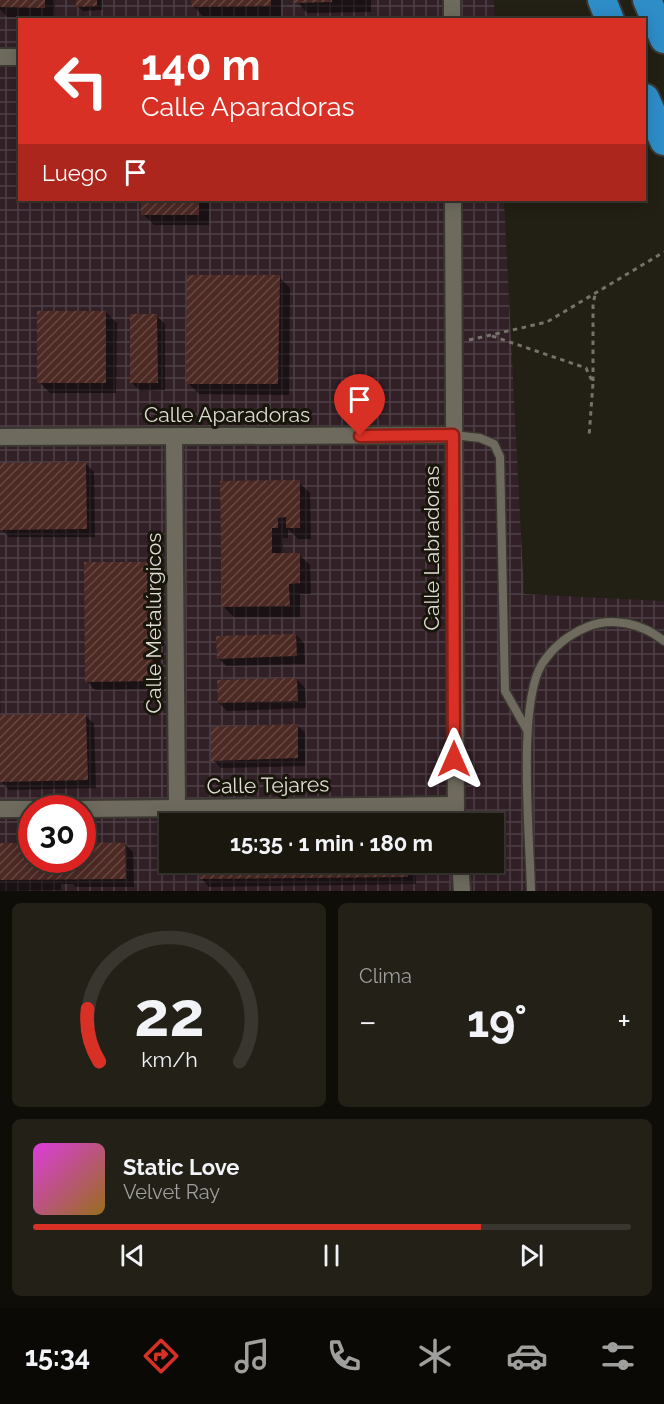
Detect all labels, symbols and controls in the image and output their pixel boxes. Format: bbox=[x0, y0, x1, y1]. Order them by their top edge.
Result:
text: 140 m bbox=[141, 41, 261, 90]
icon: left bbox=[42, 42, 120, 120]
text: Calle Aparadoras bbox=[141, 91, 355, 122]
icon: arrive bbox=[119, 156, 152, 189]
text: Luego bbox=[42, 160, 107, 186]
pin bbox=[334, 374, 385, 436]
icon: arrive bbox=[343, 383, 376, 416]
street label: Calle Aparadoras bbox=[144, 402, 310, 427]
street label: Calle Labradoras bbox=[419, 466, 444, 630]
street label: Calle Metalúrgicos bbox=[141, 533, 166, 713]
position arrow bbox=[422, 727, 486, 791]
street label: Calle Tejares bbox=[206, 771, 330, 799]
speed limit sign: 30 bbox=[18, 795, 96, 873]
text: 15:35 · 1 min · 180 m bbox=[230, 830, 433, 856]
text: Clima bbox=[359, 964, 412, 988]
text: 22 bbox=[134, 977, 204, 1051]
text: 19° bbox=[467, 995, 527, 1048]
text: − bbox=[359, 1002, 377, 1041]
text: + bbox=[617, 1002, 631, 1041]
text: km/h bbox=[141, 1047, 197, 1072]
text: Static Love bbox=[123, 1154, 240, 1180]
text: Velvet Ray bbox=[123, 1180, 220, 1204]
icon: previous bbox=[116, 1239, 149, 1272]
icon: pause bbox=[315, 1239, 348, 1272]
icon: next bbox=[515, 1239, 548, 1272]
icon: directions bbox=[140, 1335, 182, 1377]
icon: music bbox=[231, 1335, 273, 1377]
icon: phone bbox=[323, 1335, 365, 1377]
icon: climate bbox=[414, 1335, 456, 1377]
icon: car bbox=[506, 1335, 548, 1377]
icon: filters bbox=[597, 1335, 639, 1377]
text: 15:34 bbox=[25, 1341, 90, 1372]

